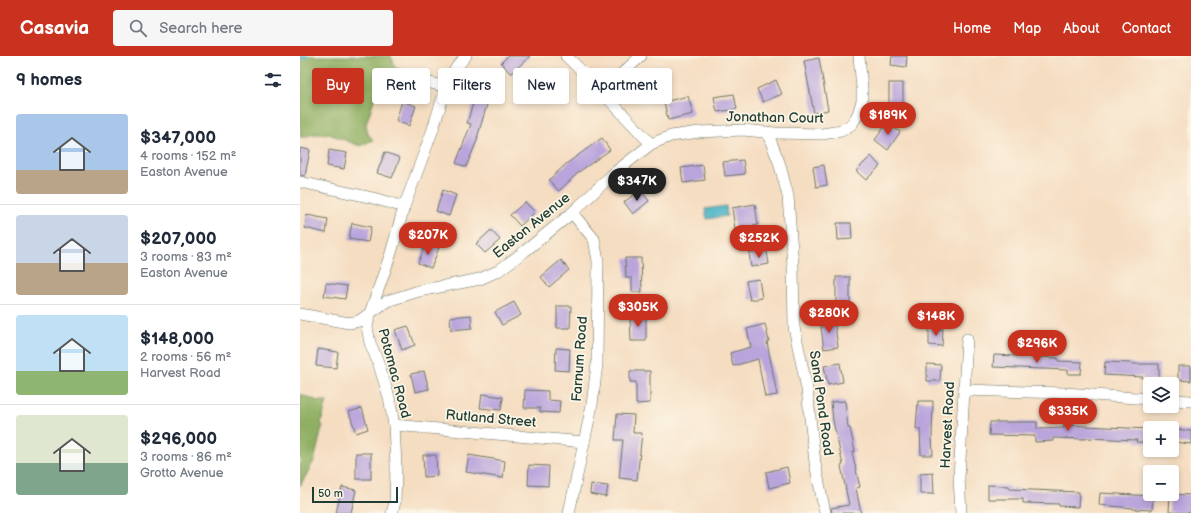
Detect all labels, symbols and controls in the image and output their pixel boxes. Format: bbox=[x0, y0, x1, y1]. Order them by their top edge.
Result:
search box bbox=[113, 10, 393, 46]
text: Casavia bbox=[20, 17, 89, 40]
icon: search bbox=[127, 17, 149, 39]
text: Search here bbox=[159, 19, 242, 38]
text: Home bbox=[953, 20, 991, 37]
text: Map bbox=[1013, 20, 1041, 37]
text: About bbox=[1063, 20, 1100, 37]
text: Contact bbox=[1122, 20, 1171, 37]
chip: Buy bbox=[312, 68, 364, 104]
chip: Rent bbox=[372, 68, 430, 104]
chip: Filters bbox=[438, 68, 505, 104]
chip: New bbox=[513, 68, 569, 104]
chip: Apartment bbox=[577, 68, 672, 104]
icon: filters bbox=[262, 69, 284, 91]
text: 9 homes bbox=[16, 70, 82, 90]
pin: $189K bbox=[860, 102, 916, 136]
text: $189K bbox=[869, 107, 907, 123]
street label: Jonathan Court bbox=[726, 108, 825, 127]
text: $347,000 bbox=[140, 128, 216, 148]
icon: home bbox=[48, 130, 96, 178]
text: 4 rooms · 152 m² bbox=[140, 148, 236, 164]
text: Easton Avenue bbox=[140, 164, 228, 180]
pin: $347K bbox=[609, 168, 665, 202]
text: $347K bbox=[617, 173, 657, 189]
street label: Easton Avenue bbox=[489, 189, 573, 262]
pin: $207K bbox=[400, 222, 456, 256]
pin: $252K bbox=[731, 225, 787, 259]
text: $207K bbox=[408, 227, 448, 243]
text: $207,000 bbox=[140, 229, 217, 249]
text: $252K bbox=[739, 230, 779, 246]
icon: home bbox=[48, 231, 96, 279]
text: 3 rooms · 83 m² bbox=[140, 249, 232, 265]
text: Easton Avenue bbox=[140, 265, 228, 281]
pin: $305K bbox=[610, 294, 666, 328]
text: $305K bbox=[618, 299, 658, 315]
pin: $280K bbox=[801, 300, 857, 334]
pin: $148K bbox=[908, 303, 964, 337]
text: $280K bbox=[808, 305, 850, 321]
text: $148K bbox=[917, 308, 955, 324]
street label: Farnum Road bbox=[568, 316, 591, 402]
street label: Potomac Road bbox=[374, 326, 415, 420]
text: $148,000 bbox=[140, 329, 214, 349]
pin: $296K bbox=[1009, 330, 1065, 364]
icon: home bbox=[48, 331, 96, 379]
text: $296K bbox=[1017, 335, 1057, 351]
text: 2 rooms · 56 m² bbox=[140, 349, 231, 365]
street label: Sand Pond Road bbox=[806, 349, 837, 457]
text: Harvest Road bbox=[140, 365, 221, 381]
map controls bbox=[1143, 377, 1179, 501]
button: layers bbox=[1143, 377, 1179, 413]
street label: Harvest Road bbox=[937, 381, 958, 469]
pin: $335K bbox=[1040, 398, 1096, 432]
text: $335K bbox=[1048, 403, 1088, 419]
street label: Rutland Street bbox=[445, 406, 538, 431]
button: + bbox=[1143, 421, 1179, 457]
text: $296,000 bbox=[140, 429, 217, 449]
icon: home bbox=[48, 431, 96, 479]
text: 3 rooms · 86 m² bbox=[140, 449, 232, 465]
text: Grotto Avenue bbox=[140, 465, 224, 481]
button: − bbox=[1143, 465, 1179, 501]
scale bar bbox=[312, 485, 398, 504]
text: 50 m bbox=[318, 487, 343, 500]

